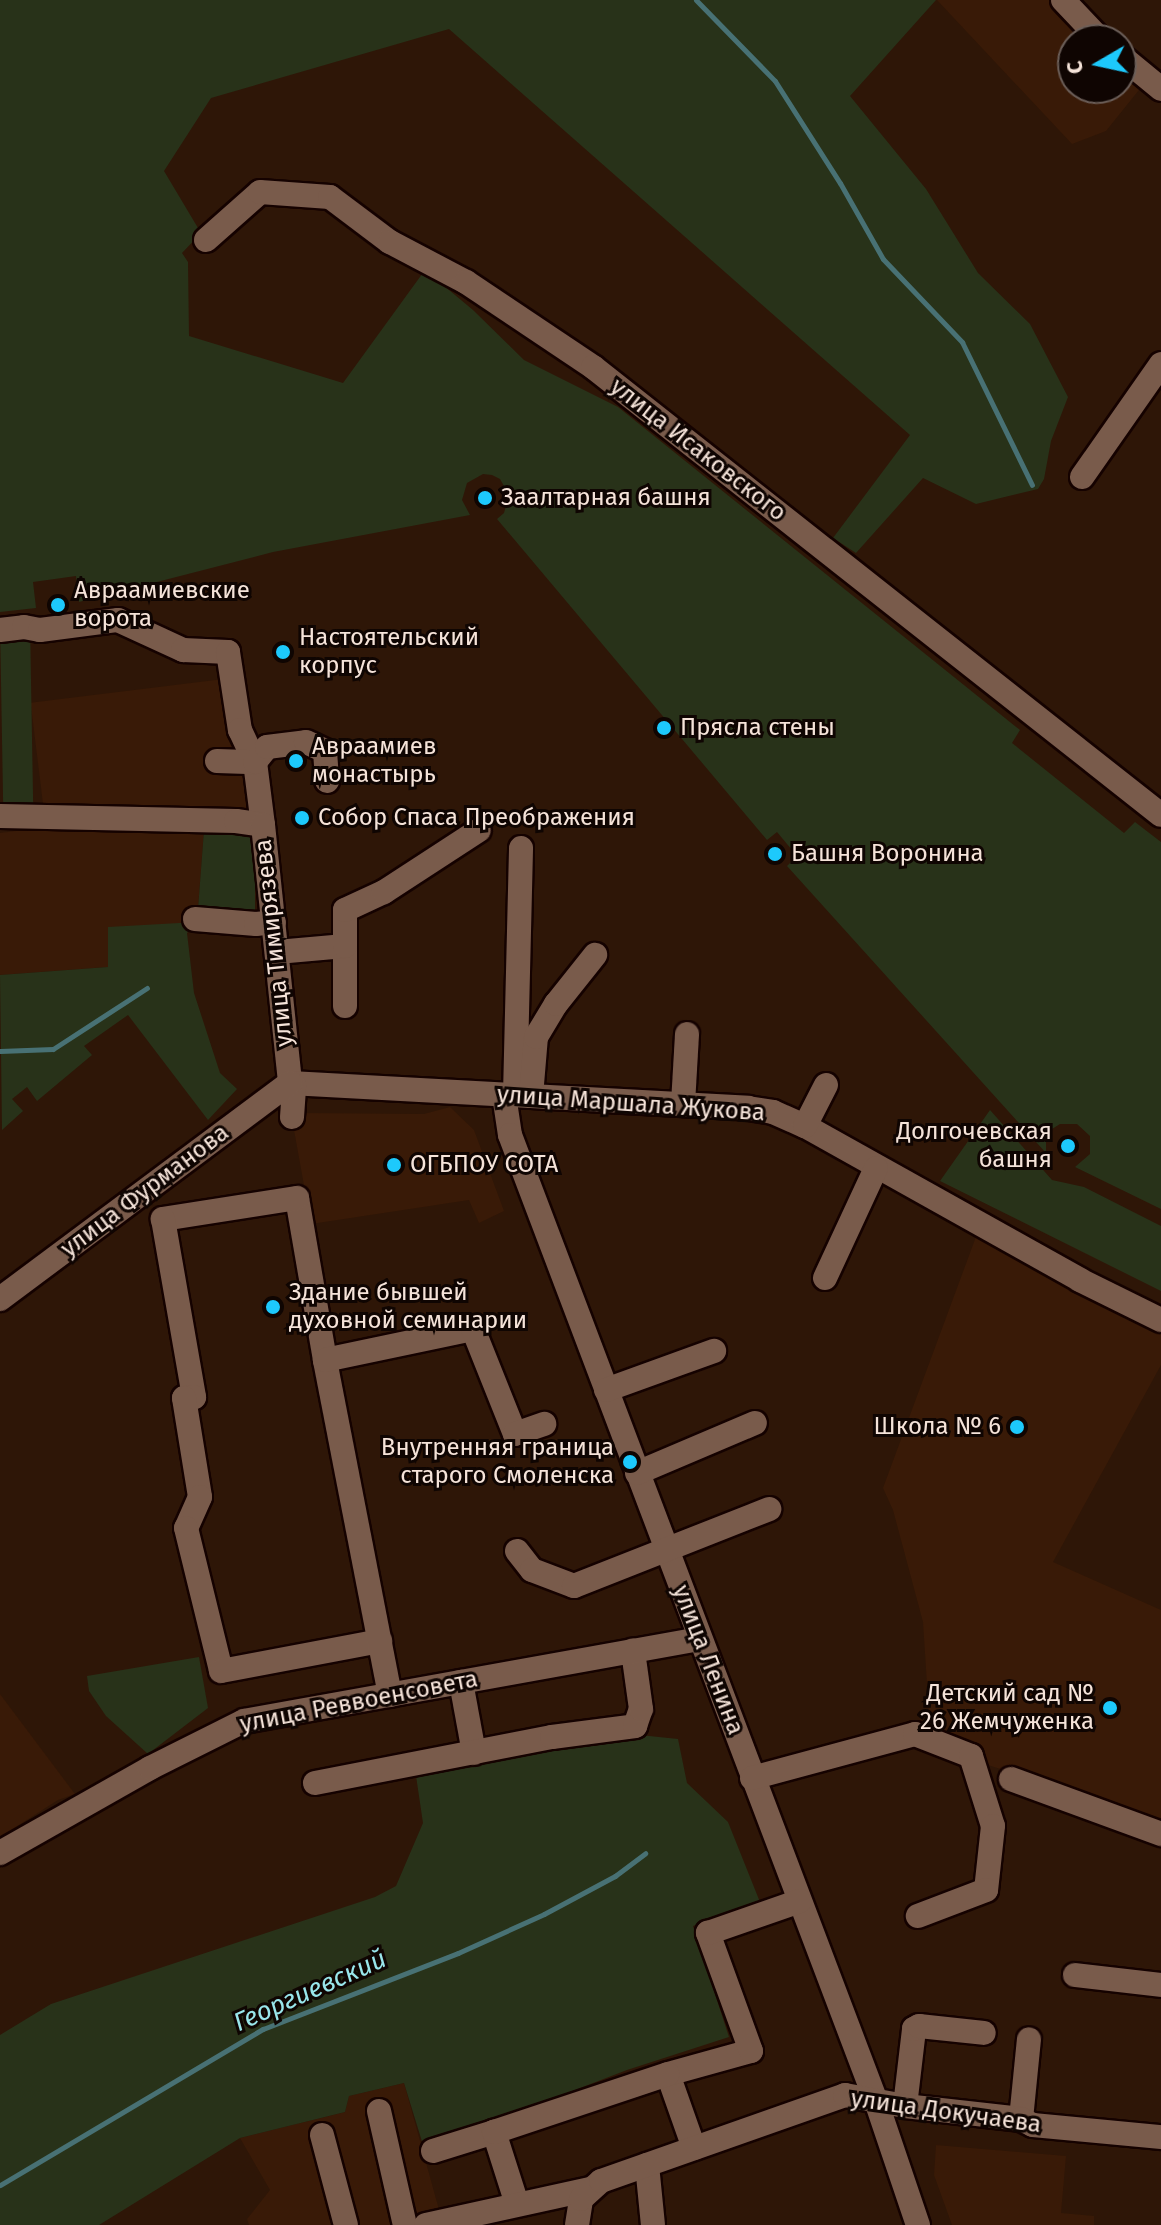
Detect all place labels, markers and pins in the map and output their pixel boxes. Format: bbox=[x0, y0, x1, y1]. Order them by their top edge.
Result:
place label: Заалтарная башня bbox=[501, 484, 711, 512]
marker: Заалтарная башня bbox=[476, 489, 494, 507]
place label: Авраамиевские ворота bbox=[74, 577, 250, 633]
marker: Авраамиевские ворота bbox=[49, 596, 67, 614]
place label: Настоятельский корпус bbox=[299, 624, 479, 680]
marker: Настоятельский корпус bbox=[274, 643, 292, 661]
place label: Прясла стены bbox=[680, 714, 835, 742]
marker: Прясла стены bbox=[655, 719, 673, 737]
place label: Авраамиев монастырь bbox=[312, 733, 436, 789]
marker: Авраамиев монастырь bbox=[287, 752, 305, 770]
place label: Собор Спаса Преображения bbox=[318, 804, 635, 832]
marker: Собор Спаса Преображения bbox=[293, 809, 311, 827]
place label: Башня Воронина bbox=[791, 840, 984, 868]
marker: Башня Воронина bbox=[766, 845, 784, 863]
place label: Долгочевская башня bbox=[896, 1118, 1052, 1174]
marker: Долгочевская башня bbox=[1059, 1137, 1077, 1155]
place label: ОГБПОУ СОТА bbox=[410, 1151, 558, 1179]
marker: ОГБПОУ СОТА bbox=[385, 1156, 403, 1174]
place label: Здание бывшей духовной семинарии bbox=[289, 1279, 527, 1335]
marker: Здание бывшей духовной семинарии bbox=[264, 1298, 282, 1316]
place label: Школа № 6 bbox=[873, 1413, 1001, 1441]
marker: Школа № 6 bbox=[1008, 1418, 1026, 1436]
place label: Внутренняя граница старого Смоленска bbox=[381, 1434, 614, 1490]
marker: Внутренняя граница старого Смоленска bbox=[621, 1453, 639, 1471]
place label: Детский сад № 26 Жемчуженка bbox=[920, 1680, 1094, 1736]
marker: Детский сад № 26 Жемчуженка bbox=[1101, 1699, 1119, 1717]

